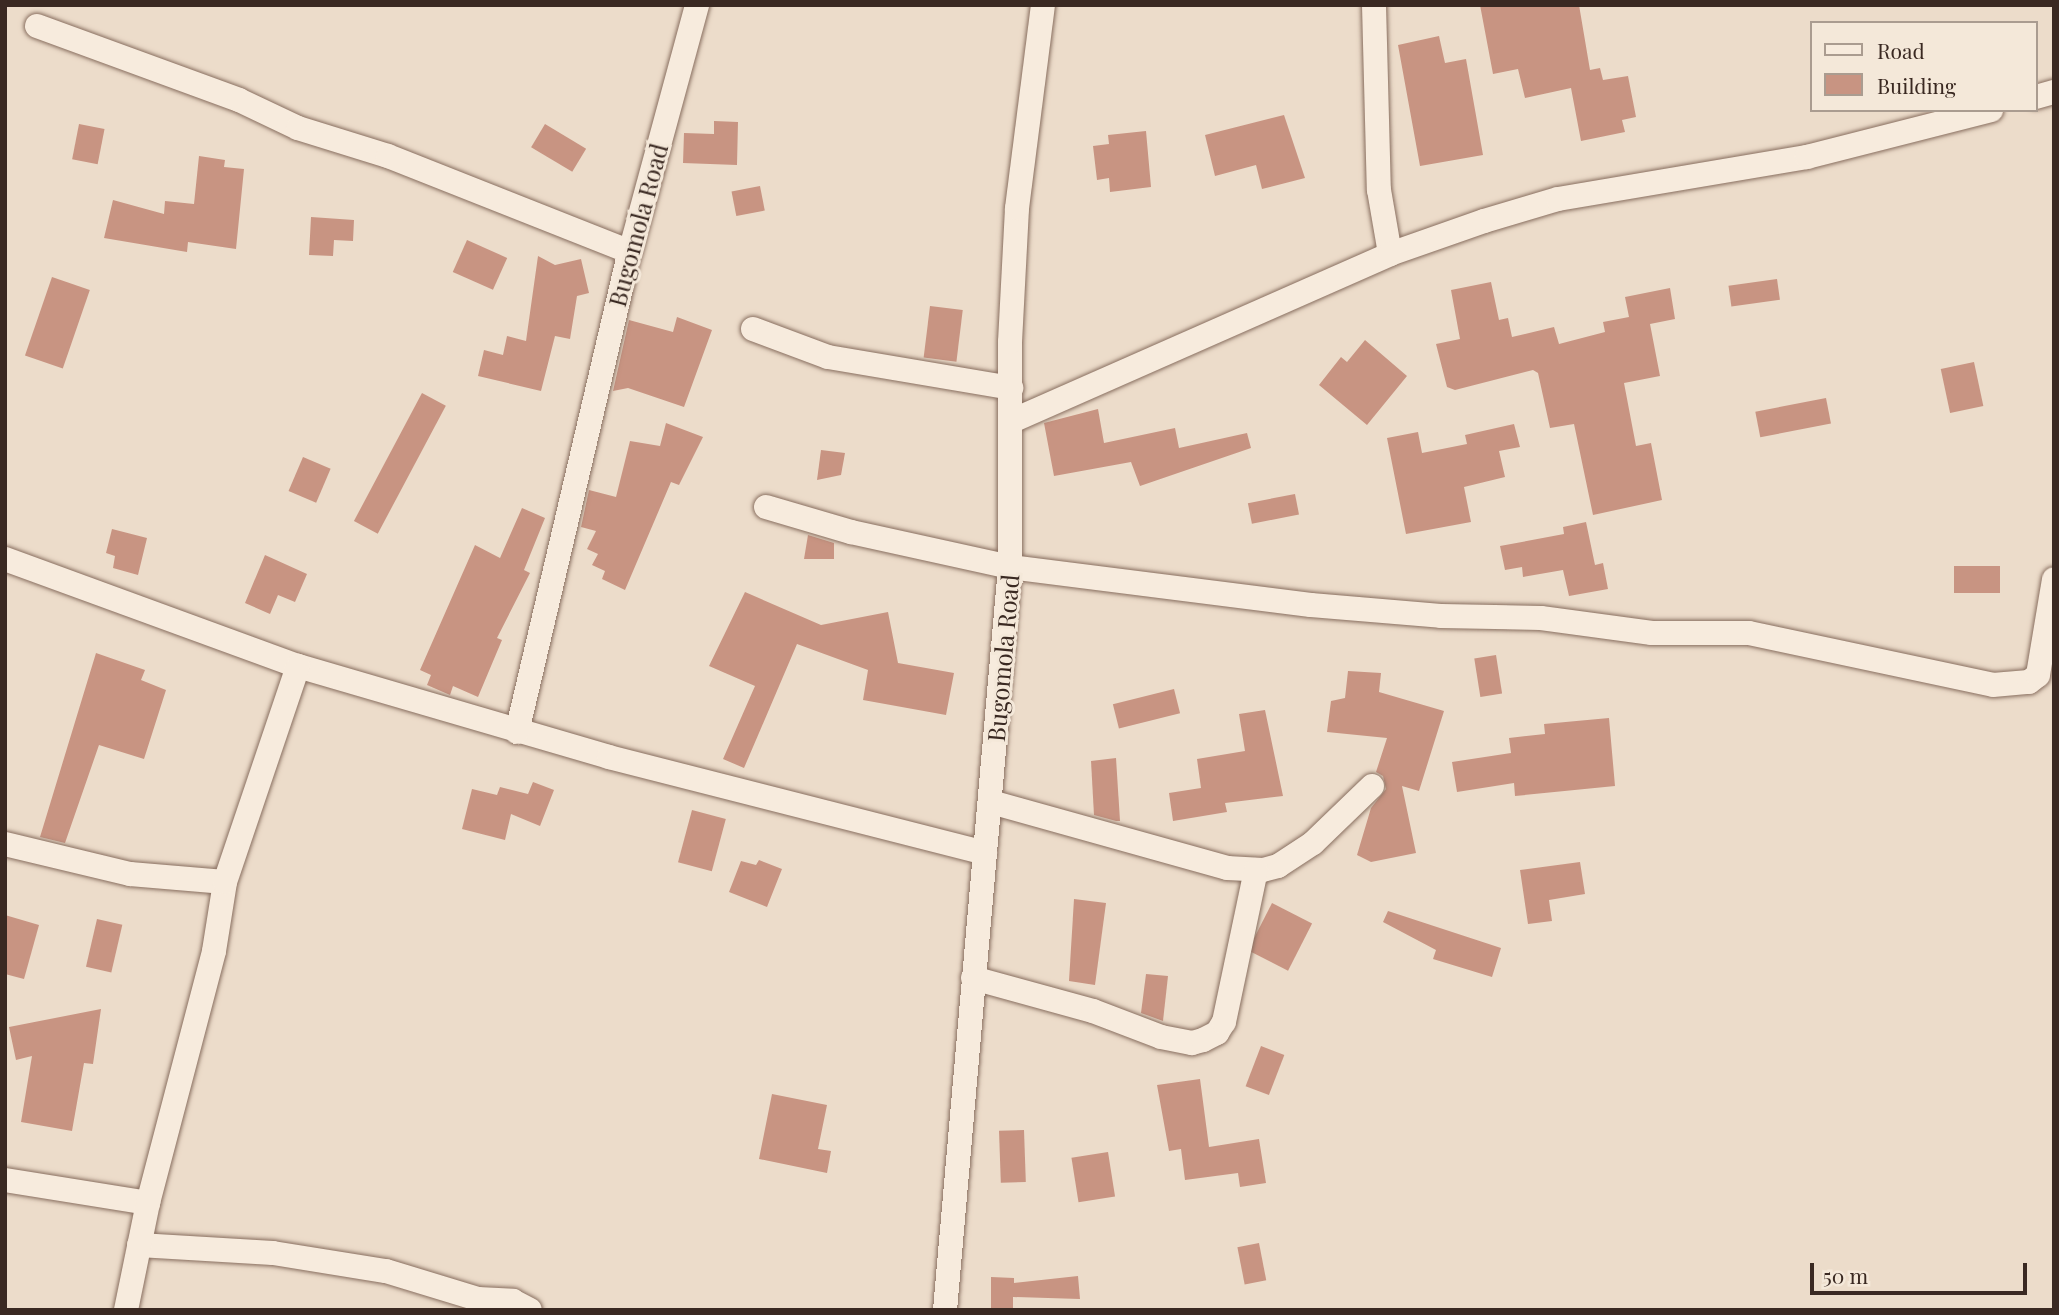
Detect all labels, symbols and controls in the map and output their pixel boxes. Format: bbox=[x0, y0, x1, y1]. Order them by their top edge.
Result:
legend bbox=[1811, 21, 2038, 112]
text: Road bbox=[1877, 36, 1925, 64]
text: Building bbox=[1877, 71, 1956, 99]
street label: Bugomola Road bbox=[602, 140, 674, 310]
street label: Bugomola Road bbox=[981, 573, 1025, 743]
scale bar bbox=[1814, 1248, 2031, 1292]
text: 50 m bbox=[1823, 1261, 1868, 1289]

